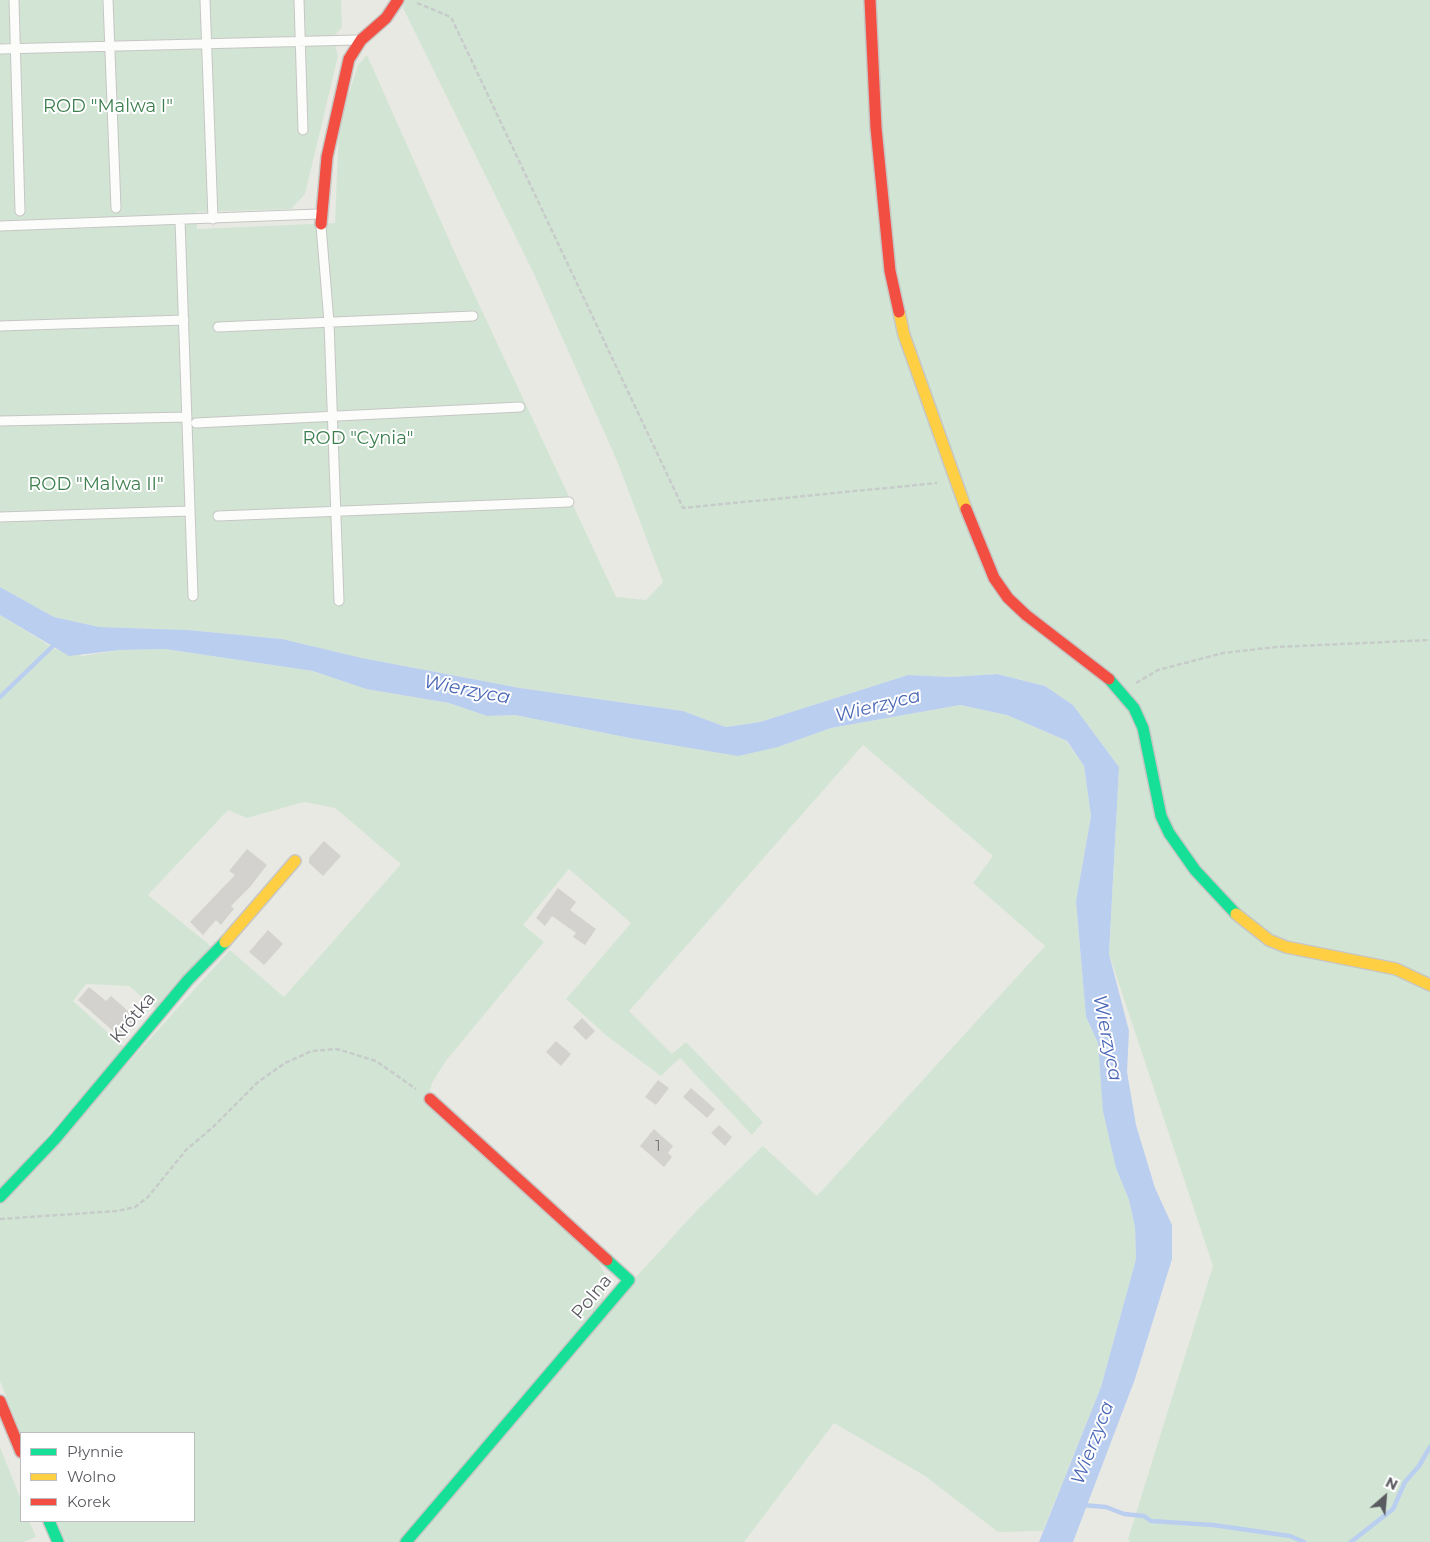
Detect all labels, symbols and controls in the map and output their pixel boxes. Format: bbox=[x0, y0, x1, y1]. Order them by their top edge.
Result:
park label: ROD "Malwa I" bbox=[43, 96, 173, 118]
park label: ROD "Cynia" bbox=[303, 428, 413, 450]
park label: ROD "Malwa II" bbox=[28, 474, 164, 496]
water label: Wierzyca bbox=[422, 670, 512, 710]
water label: Wierzyca bbox=[833, 684, 923, 728]
street label: Krótka bbox=[106, 988, 160, 1048]
water label: Wierzyca bbox=[1087, 993, 1127, 1083]
house number: 1 bbox=[655, 1138, 661, 1156]
street label: Polna bbox=[567, 1270, 617, 1324]
water label: Wierzyca bbox=[1067, 1398, 1119, 1488]
legend bbox=[20, 1432, 195, 1522]
text: Płynnie bbox=[67, 1442, 123, 1461]
text: Wolno bbox=[67, 1467, 116, 1486]
north arrow bbox=[1360, 1472, 1410, 1522]
text: N bbox=[1383, 1473, 1401, 1494]
text: Korek bbox=[67, 1492, 111, 1511]

